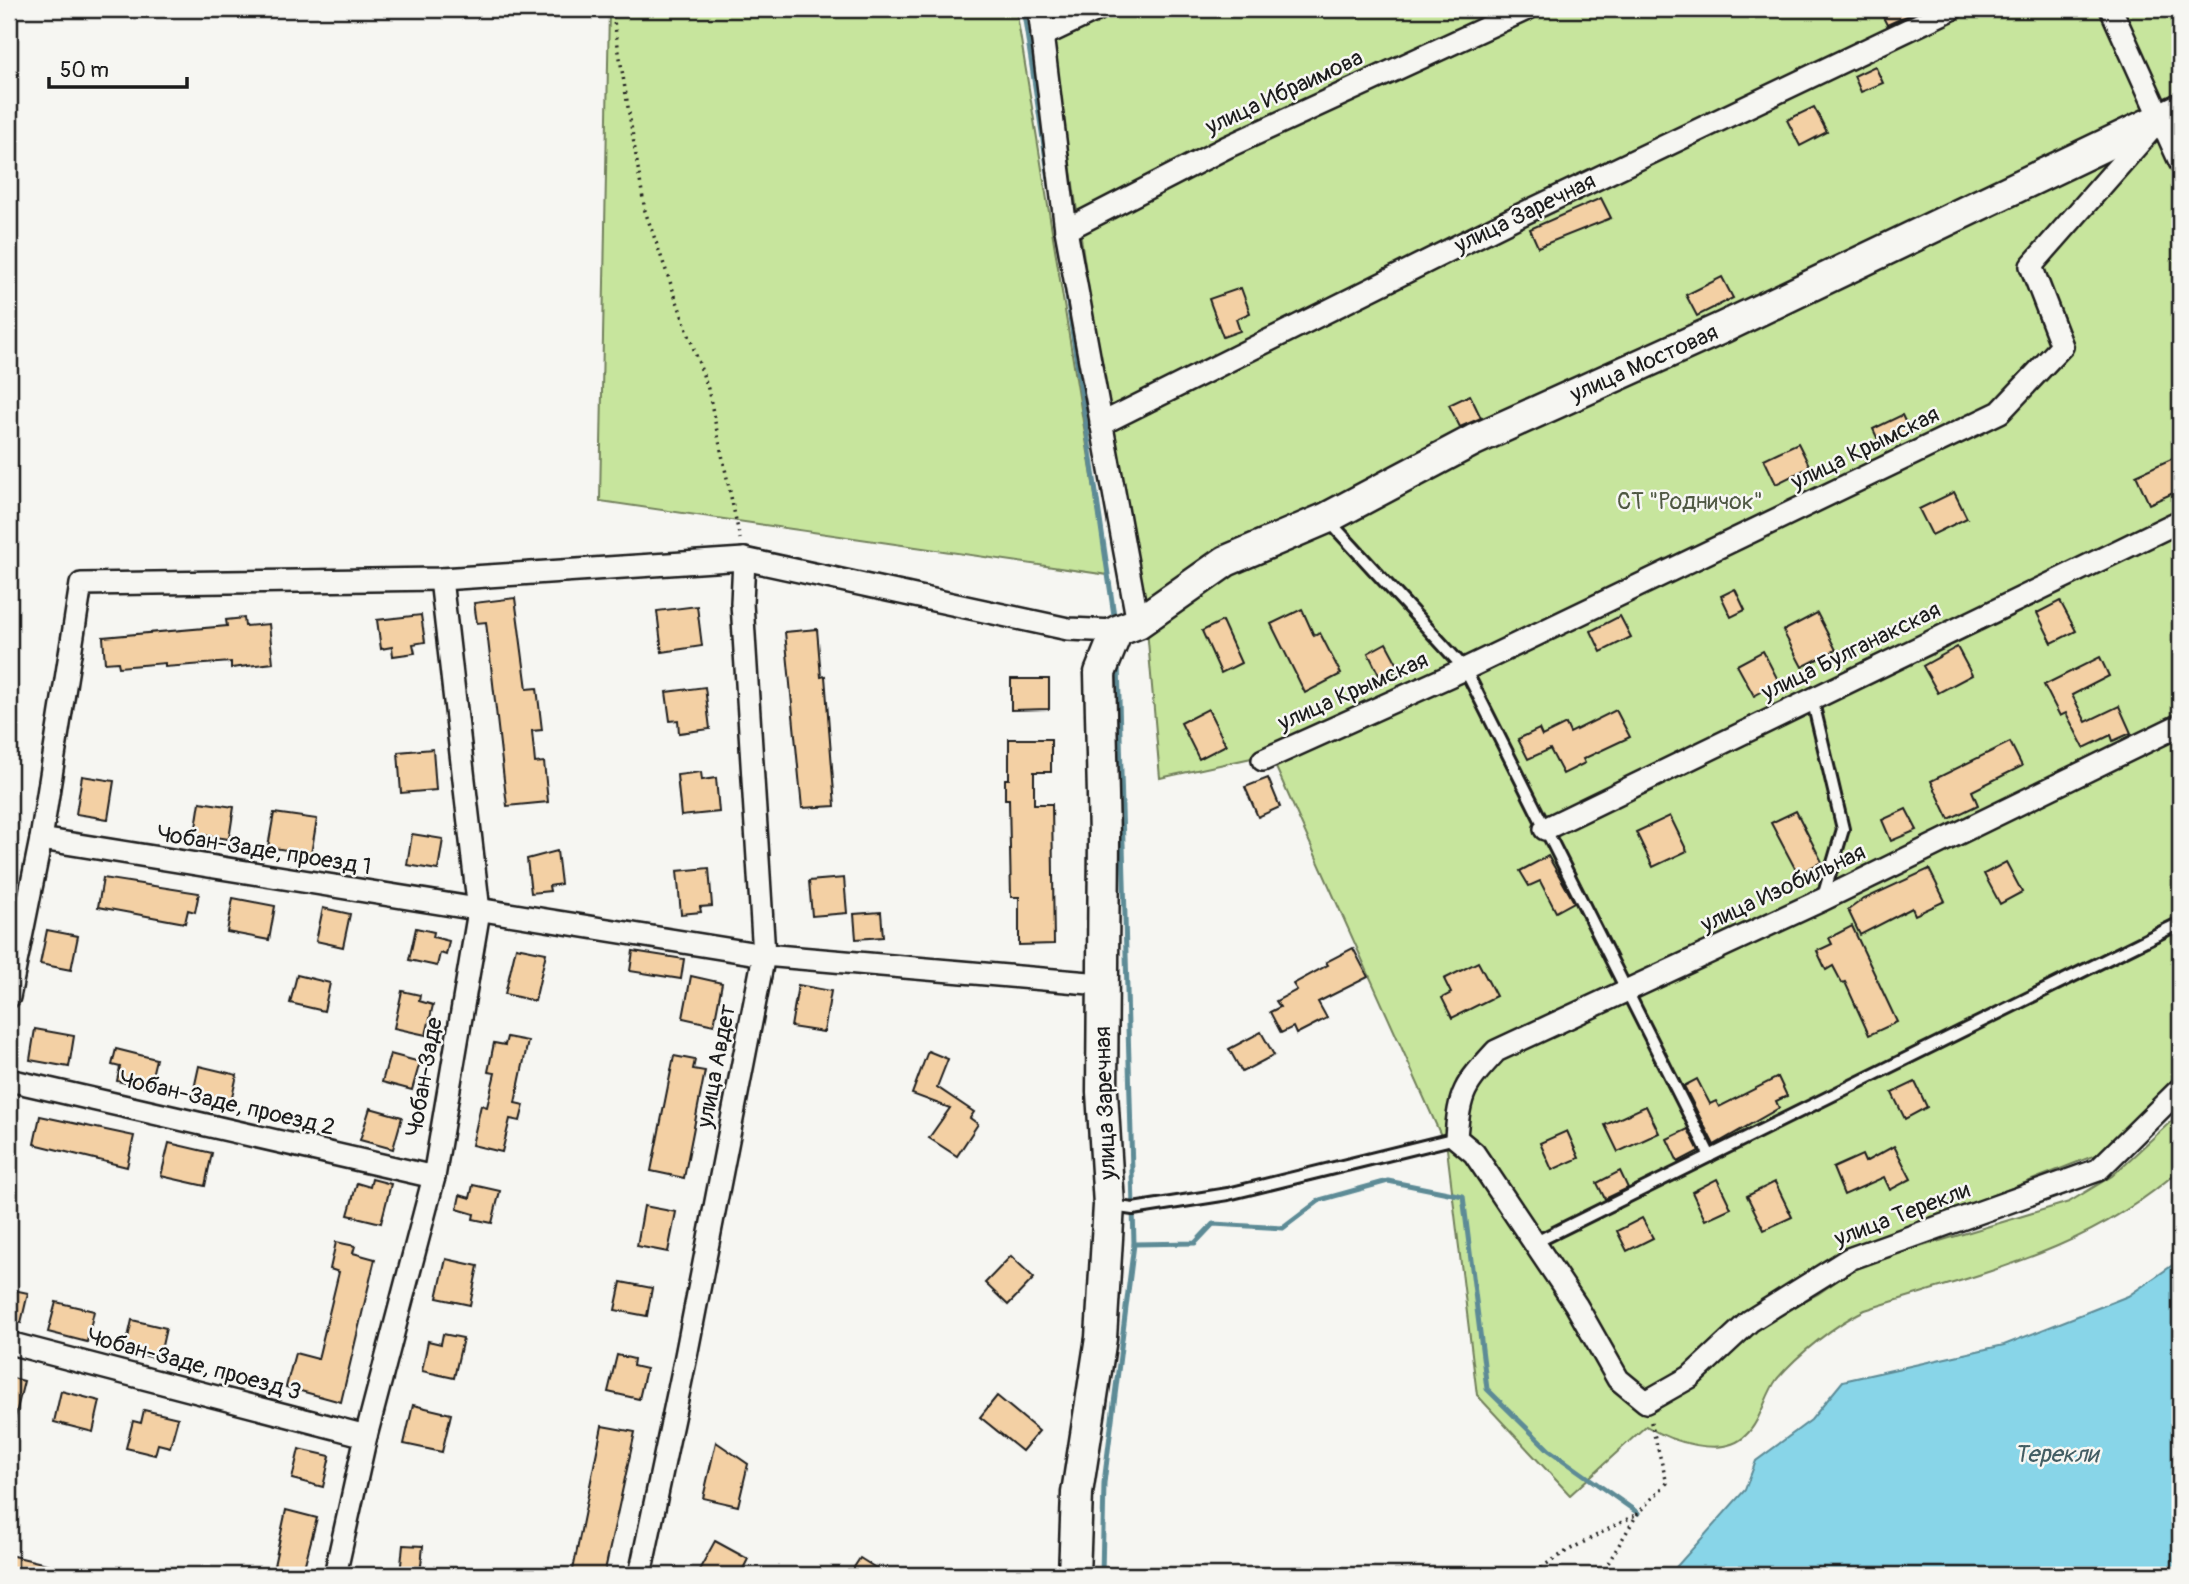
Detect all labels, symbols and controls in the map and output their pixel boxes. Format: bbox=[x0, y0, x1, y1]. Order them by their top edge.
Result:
street label: улица Ибраимова bbox=[1200, 43, 1367, 142]
scale bar bbox=[49, 46, 187, 90]
text: 50 m bbox=[60, 57, 109, 84]
street label: улица Заречная bbox=[1449, 166, 1600, 260]
street label: улица Мостовая bbox=[1565, 317, 1723, 409]
street label: улица Крымская bbox=[1785, 400, 1944, 497]
park label: СТ "Родничок" bbox=[1617, 487, 1763, 516]
street label: улица Булганакская bbox=[1756, 595, 1945, 707]
street label: улица Крымская bbox=[1272, 645, 1433, 737]
street label: Чобан-Заде, проезд 1 bbox=[155, 819, 373, 881]
street label: улица Изобильная bbox=[1695, 837, 1870, 939]
street label: улица Авдет bbox=[690, 1001, 742, 1131]
street label: Чобан-Заде bbox=[399, 1014, 449, 1139]
street label: улица Заречная bbox=[1088, 1026, 1122, 1181]
street label: Чобан-Заде, проезд 2 bbox=[116, 1064, 338, 1142]
street label: улица Терекли bbox=[1829, 1175, 1974, 1253]
street label: Чобан-Заде, проезд 3 bbox=[84, 1321, 304, 1407]
water label: Терекли bbox=[2014, 1440, 2101, 1469]

